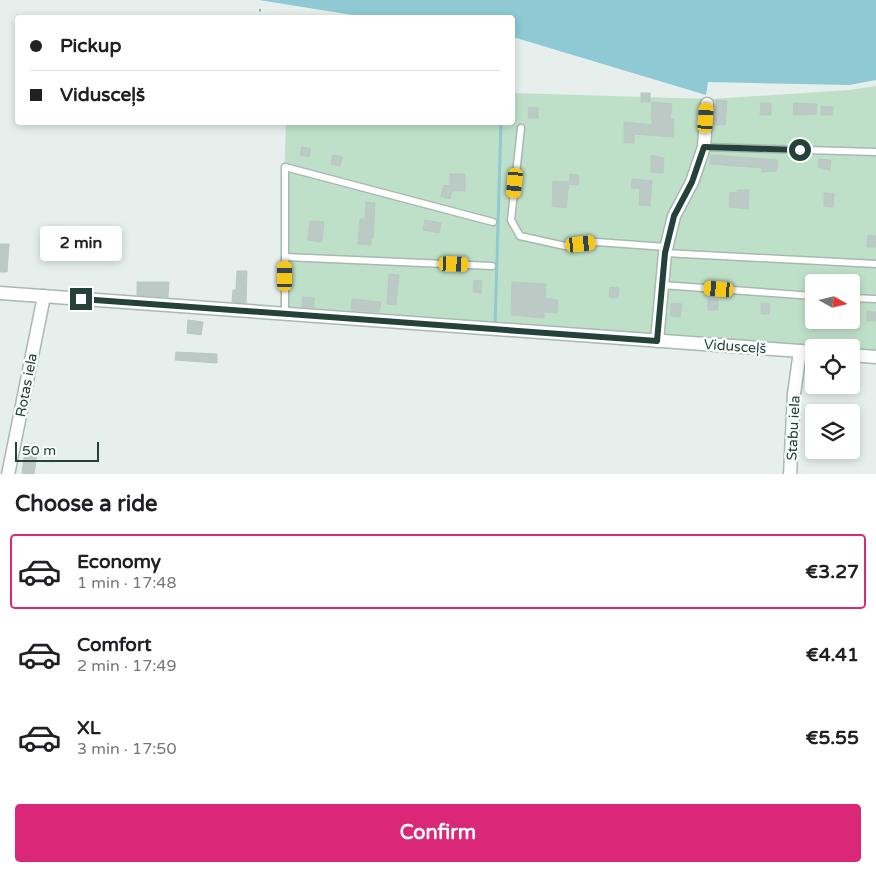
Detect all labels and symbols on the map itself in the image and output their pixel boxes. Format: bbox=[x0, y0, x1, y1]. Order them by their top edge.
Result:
car bbox=[697, 103, 714, 133]
route start bbox=[789, 139, 811, 161]
car bbox=[505, 167, 524, 199]
callout: 2 min bbox=[40, 226, 122, 262]
car bbox=[565, 235, 596, 253]
car bbox=[438, 256, 469, 272]
car bbox=[277, 261, 292, 291]
north arrow bbox=[805, 274, 860, 329]
car bbox=[703, 280, 734, 298]
route end bbox=[70, 288, 92, 310]
street label: Vidusceļš bbox=[703, 336, 767, 357]
street label: Rotas iela bbox=[12, 352, 41, 419]
street label: Stabu iela bbox=[783, 395, 804, 461]
scale bar bbox=[15, 440, 99, 463]

